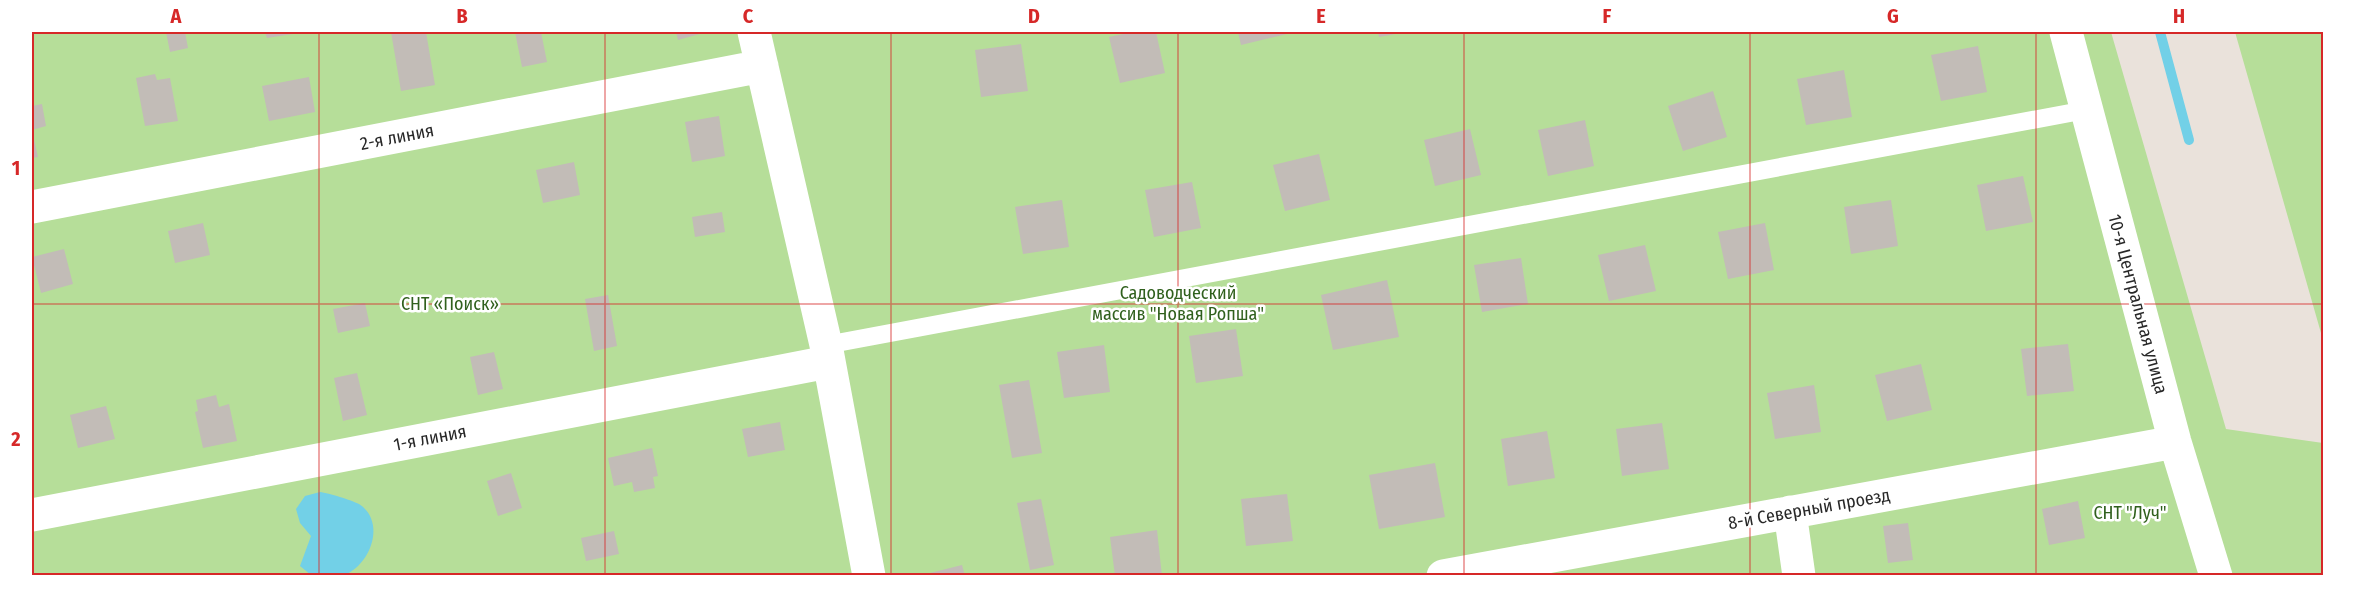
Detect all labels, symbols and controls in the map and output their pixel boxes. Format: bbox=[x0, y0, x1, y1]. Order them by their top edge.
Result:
text: A bbox=[170, 4, 183, 28]
text: B bbox=[456, 4, 468, 28]
text: C bbox=[743, 4, 754, 28]
text: D bbox=[1028, 4, 1040, 28]
text: E bbox=[1316, 4, 1326, 28]
text: F bbox=[1603, 4, 1612, 28]
text: G bbox=[1887, 4, 1899, 28]
text: H bbox=[2173, 4, 2185, 28]
street label: 2-я линия bbox=[358, 119, 436, 155]
text: 1 bbox=[12, 156, 20, 180]
street label: 10-я Центральная улица bbox=[2103, 212, 2173, 396]
park label: Садоводческий массив "Новая Ропша" bbox=[1092, 282, 1264, 325]
park label: СНТ «Поиск» bbox=[401, 293, 499, 315]
street label: 1-я линия bbox=[392, 420, 468, 456]
text: 2 bbox=[10, 427, 21, 451]
street label: 8-й Северный проезд bbox=[1726, 484, 1892, 534]
park label: СНТ "Луч" bbox=[2093, 502, 2167, 524]

